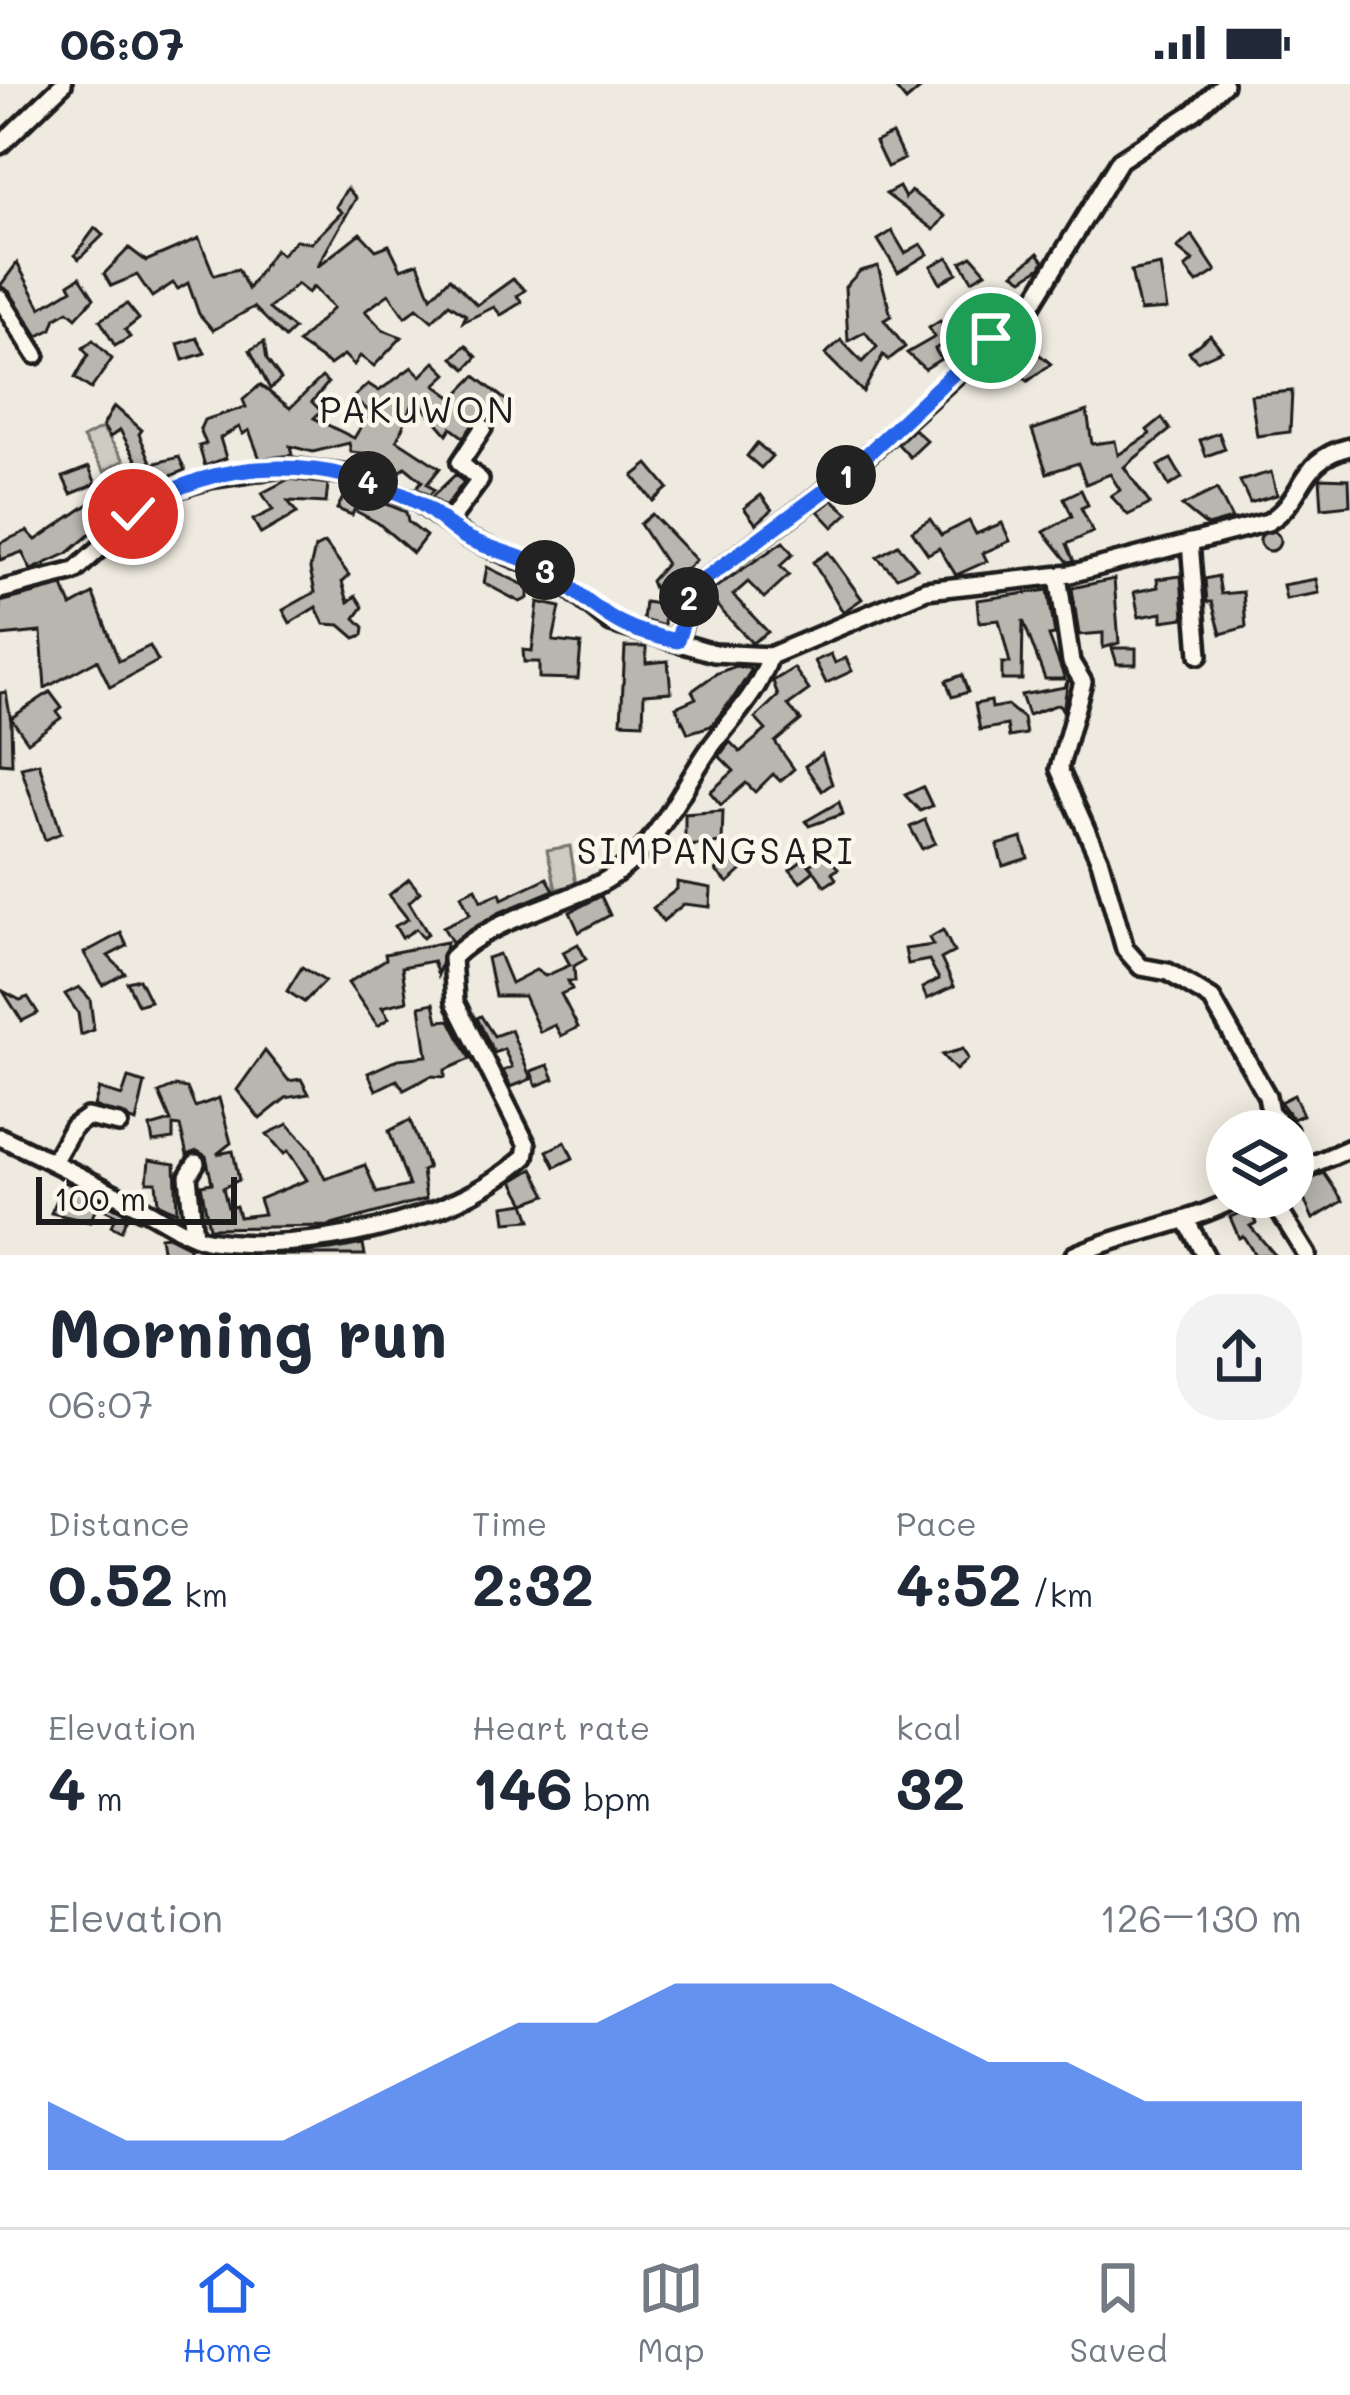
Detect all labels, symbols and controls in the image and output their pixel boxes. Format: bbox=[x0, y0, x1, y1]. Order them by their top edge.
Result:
text: 06:07 bbox=[60, 13, 184, 71]
pin bbox=[940, 287, 1042, 389]
icon: arrive bbox=[958, 305, 1024, 371]
district label: PAKUWON bbox=[319, 385, 517, 432]
pin: 1 bbox=[816, 445, 876, 505]
pin: 4 bbox=[338, 451, 398, 511]
text: 1 bbox=[839, 453, 853, 496]
text: 4 bbox=[358, 459, 378, 502]
pin bbox=[82, 463, 184, 565]
icon: check bbox=[100, 481, 166, 547]
pin: 3 bbox=[515, 540, 575, 600]
text: 3 bbox=[535, 548, 555, 591]
pin: 2 bbox=[659, 567, 719, 627]
text: 2 bbox=[680, 575, 698, 618]
district label: SIMPANGSARI bbox=[576, 826, 856, 873]
map controls bbox=[1206, 1110, 1314, 1218]
button: layers bbox=[1206, 1110, 1314, 1218]
scale bar bbox=[36, 1171, 237, 1224]
text: 100 m bbox=[54, 1176, 146, 1219]
text: Morning run bbox=[48, 1289, 447, 1375]
button: share bbox=[1176, 1294, 1302, 1420]
text: 06:07 bbox=[48, 1377, 153, 1428]
text: Distance bbox=[48, 1501, 190, 1544]
text: Time bbox=[472, 1501, 547, 1544]
text: Pace bbox=[896, 1501, 977, 1544]
text: 0.52 bbox=[48, 1544, 174, 1622]
text: 2:32 bbox=[472, 1544, 594, 1622]
text: 4:52 bbox=[896, 1544, 1022, 1622]
text: km bbox=[174, 1572, 228, 1615]
text: /km bbox=[1022, 1572, 1093, 1615]
text: Elevation bbox=[48, 1705, 196, 1748]
text: Heart rate bbox=[472, 1705, 650, 1748]
text: kcal bbox=[896, 1705, 962, 1748]
text: 4 bbox=[48, 1748, 86, 1826]
text: 146 bbox=[472, 1748, 573, 1826]
text: 32 bbox=[896, 1748, 966, 1826]
text: m bbox=[86, 1776, 123, 1819]
text: bpm bbox=[573, 1776, 651, 1819]
text: Elevation bbox=[48, 1891, 223, 1942]
text: 126–130 m bbox=[1099, 1891, 1302, 1942]
tab: Home bbox=[182, 2255, 272, 2370]
tab: Map bbox=[637, 2255, 705, 2370]
tab: Saved bbox=[1070, 2255, 1167, 2370]

